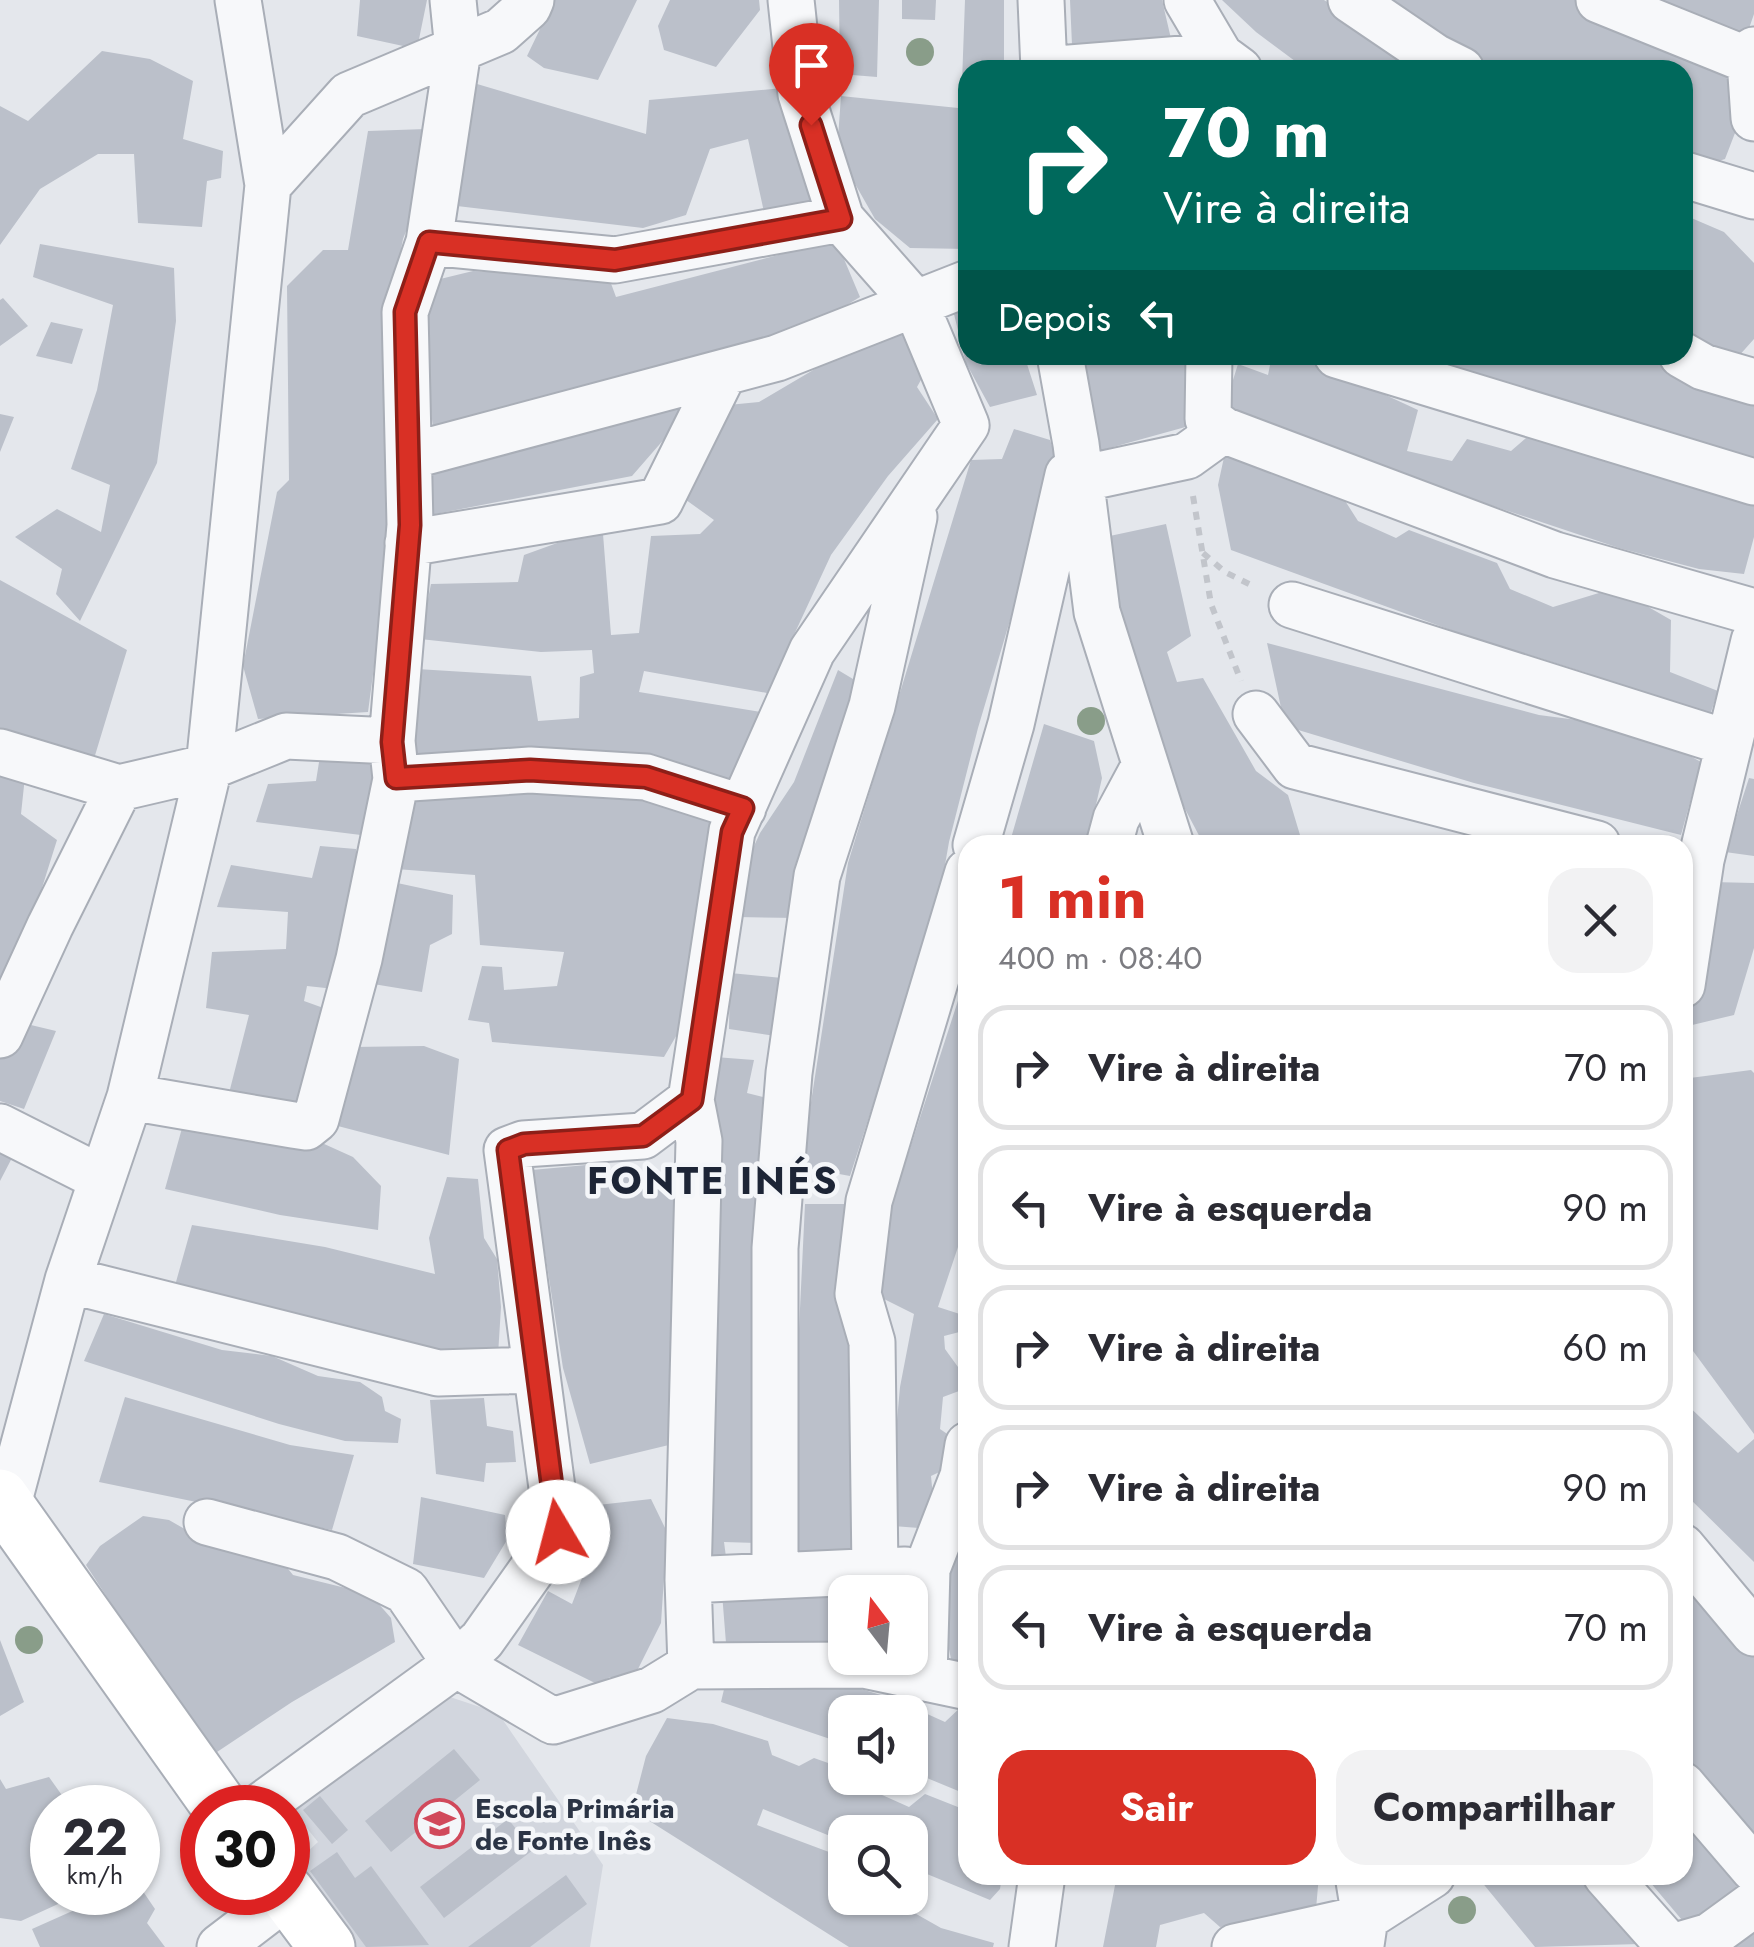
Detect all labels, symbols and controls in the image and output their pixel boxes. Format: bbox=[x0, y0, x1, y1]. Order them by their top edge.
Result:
pin bbox=[769, 23, 854, 126]
icon: arrive bbox=[784, 38, 839, 93]
text: 70 m bbox=[1163, 82, 1330, 183]
icon: right bbox=[998, 100, 1128, 230]
text: Vire à direita bbox=[1163, 175, 1411, 240]
text: Depois bbox=[998, 290, 1111, 345]
icon: left bbox=[1131, 290, 1186, 345]
text: 1 min bbox=[998, 854, 1147, 941]
button: close bbox=[1548, 868, 1653, 973]
text: 400 m · 08:40 bbox=[998, 935, 1203, 981]
icon: right bbox=[1003, 1040, 1058, 1095]
text: Vire à direita bbox=[1088, 1040, 1321, 1095]
text: 70 m bbox=[1564, 1040, 1648, 1095]
district label: FONTE INÉS bbox=[587, 1153, 839, 1208]
icon: left bbox=[1003, 1180, 1058, 1235]
text: Vire à esquerda bbox=[1088, 1180, 1372, 1235]
text: 90 m bbox=[1562, 1180, 1648, 1235]
icon: right bbox=[1003, 1320, 1058, 1375]
text: Vire à direita bbox=[1088, 1320, 1321, 1375]
text: 60 m bbox=[1562, 1320, 1648, 1375]
icon: right bbox=[1003, 1460, 1058, 1515]
text: Vire à direita bbox=[1088, 1460, 1321, 1515]
text: 90 m bbox=[1562, 1460, 1648, 1515]
position arrow bbox=[506, 1480, 610, 1584]
north arrow bbox=[828, 1575, 928, 1675]
map controls bbox=[828, 1575, 928, 1915]
icon: left bbox=[1003, 1600, 1058, 1655]
text: Vire à esquerda bbox=[1088, 1600, 1372, 1655]
text: 70 m bbox=[1564, 1600, 1648, 1655]
button: sound bbox=[828, 1695, 928, 1795]
button: Sair bbox=[998, 1750, 1316, 1865]
button: Compartilhar bbox=[1336, 1750, 1653, 1865]
speed limit sign: 30 bbox=[180, 1785, 310, 1915]
place label: Escola Primária de Fonte Inês bbox=[475, 1788, 675, 1861]
school or university icon: Escola Primária de Fonte Inês bbox=[414, 1798, 466, 1850]
text: 22 bbox=[62, 1801, 128, 1874]
button: search bbox=[828, 1815, 928, 1915]
text: km/h bbox=[67, 1857, 123, 1893]

